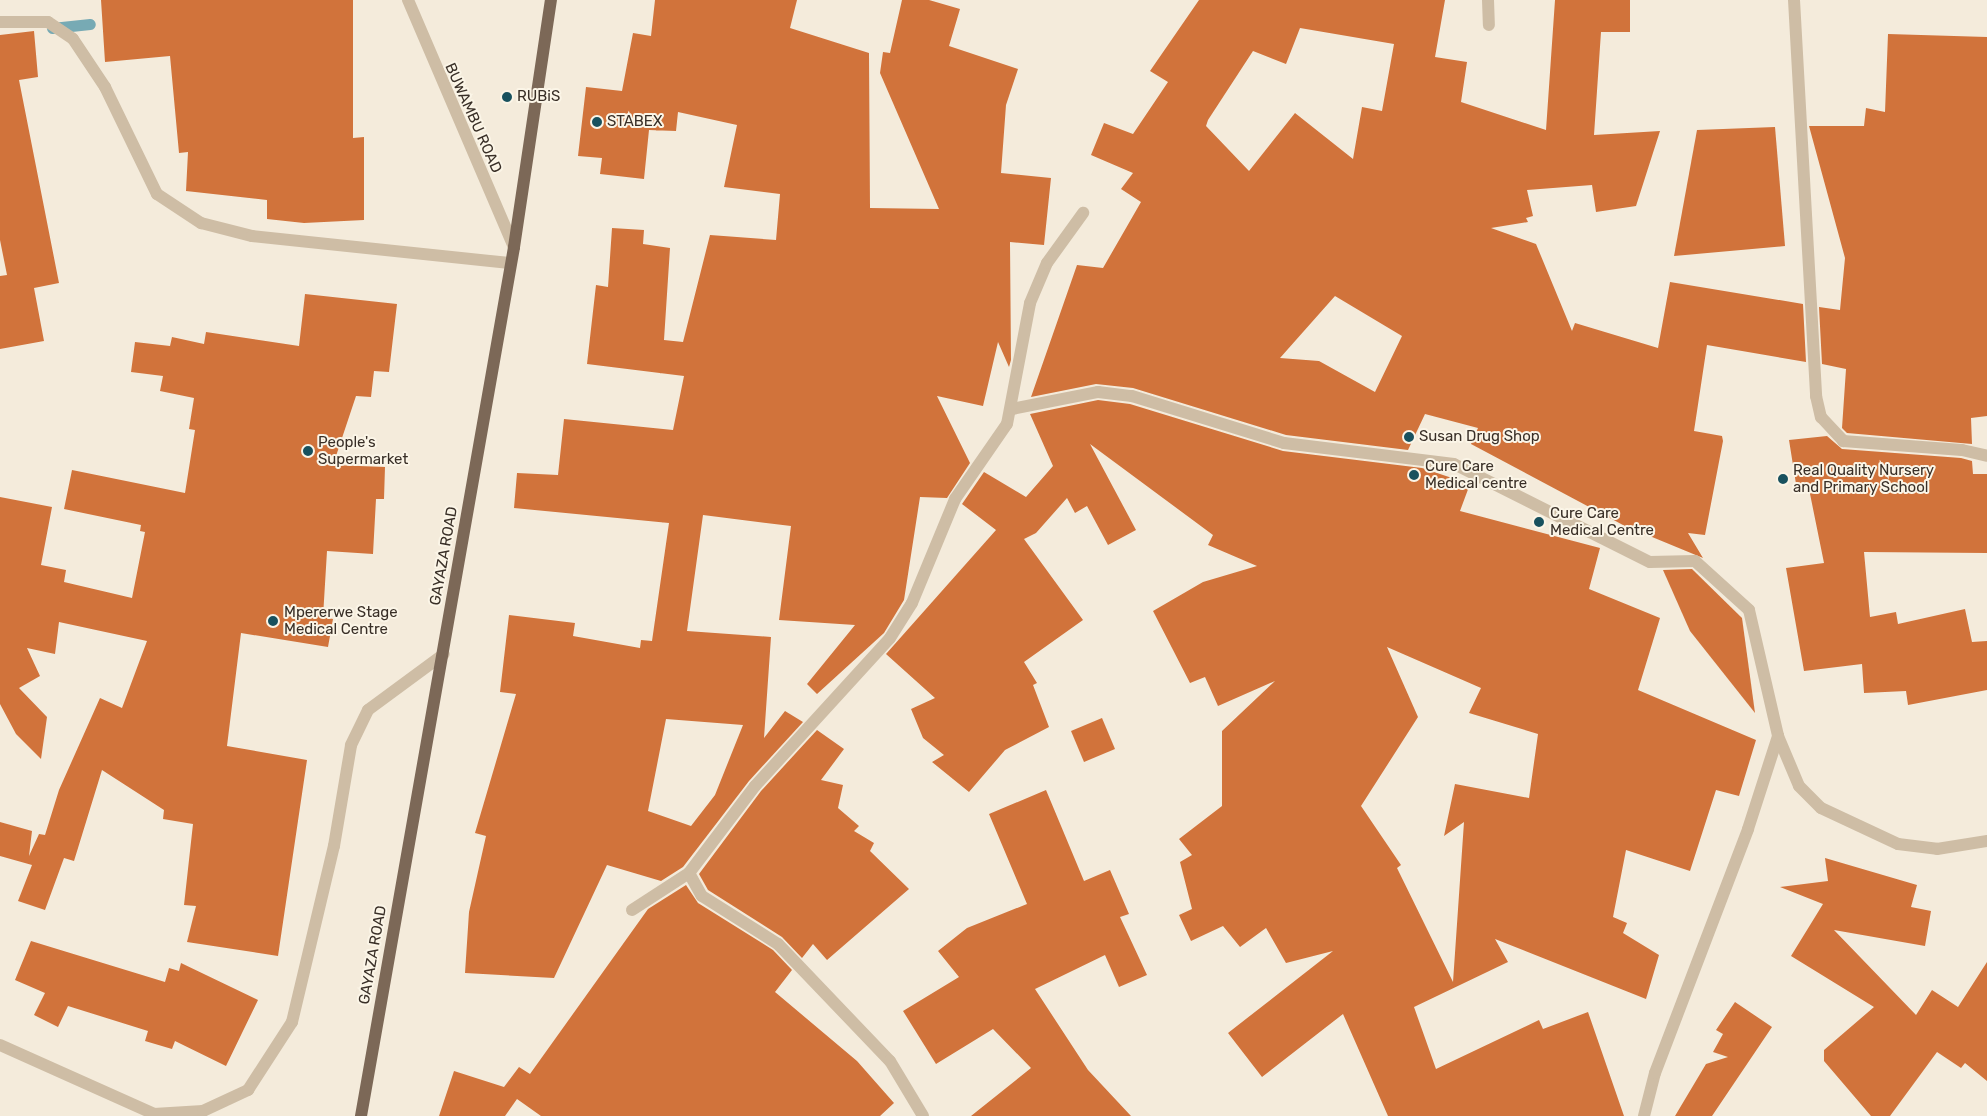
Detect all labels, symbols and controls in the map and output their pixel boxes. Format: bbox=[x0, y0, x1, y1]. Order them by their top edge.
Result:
street label: BUWAMBU ROAD bbox=[441, 60, 505, 176]
place label: RUBiS bbox=[517, 88, 560, 106]
marker: RUBiS bbox=[501, 91, 513, 103]
place label: STABEX bbox=[607, 113, 662, 131]
marker: STABEX bbox=[591, 116, 603, 128]
place label: Susan Drug Shop bbox=[1419, 428, 1540, 446]
marker: Susan Drug Shop bbox=[1403, 431, 1415, 443]
place label: People's Supermarket bbox=[318, 433, 408, 468]
marker: People's Supermarket bbox=[302, 445, 314, 457]
place label: Cure Care Medical centre bbox=[1425, 457, 1527, 492]
place label: Real Quality Nursery and Primary School bbox=[1793, 461, 1934, 496]
marker: Cure Care Medical centre bbox=[1407, 468, 1421, 482]
marker: Real Quality Nursery and Primary School bbox=[1777, 473, 1789, 485]
place label: Cure Care Medical Centre bbox=[1550, 504, 1654, 539]
street label: GAYAZA ROAD bbox=[426, 505, 462, 607]
marker: Cure Care Medical Centre bbox=[1532, 515, 1546, 529]
place label: Mpererwe Stage Medical Centre bbox=[284, 603, 398, 638]
marker: Mpererwe Stage Medical Centre bbox=[266, 614, 280, 628]
street label: GAYAZA ROAD bbox=[355, 904, 391, 1006]

